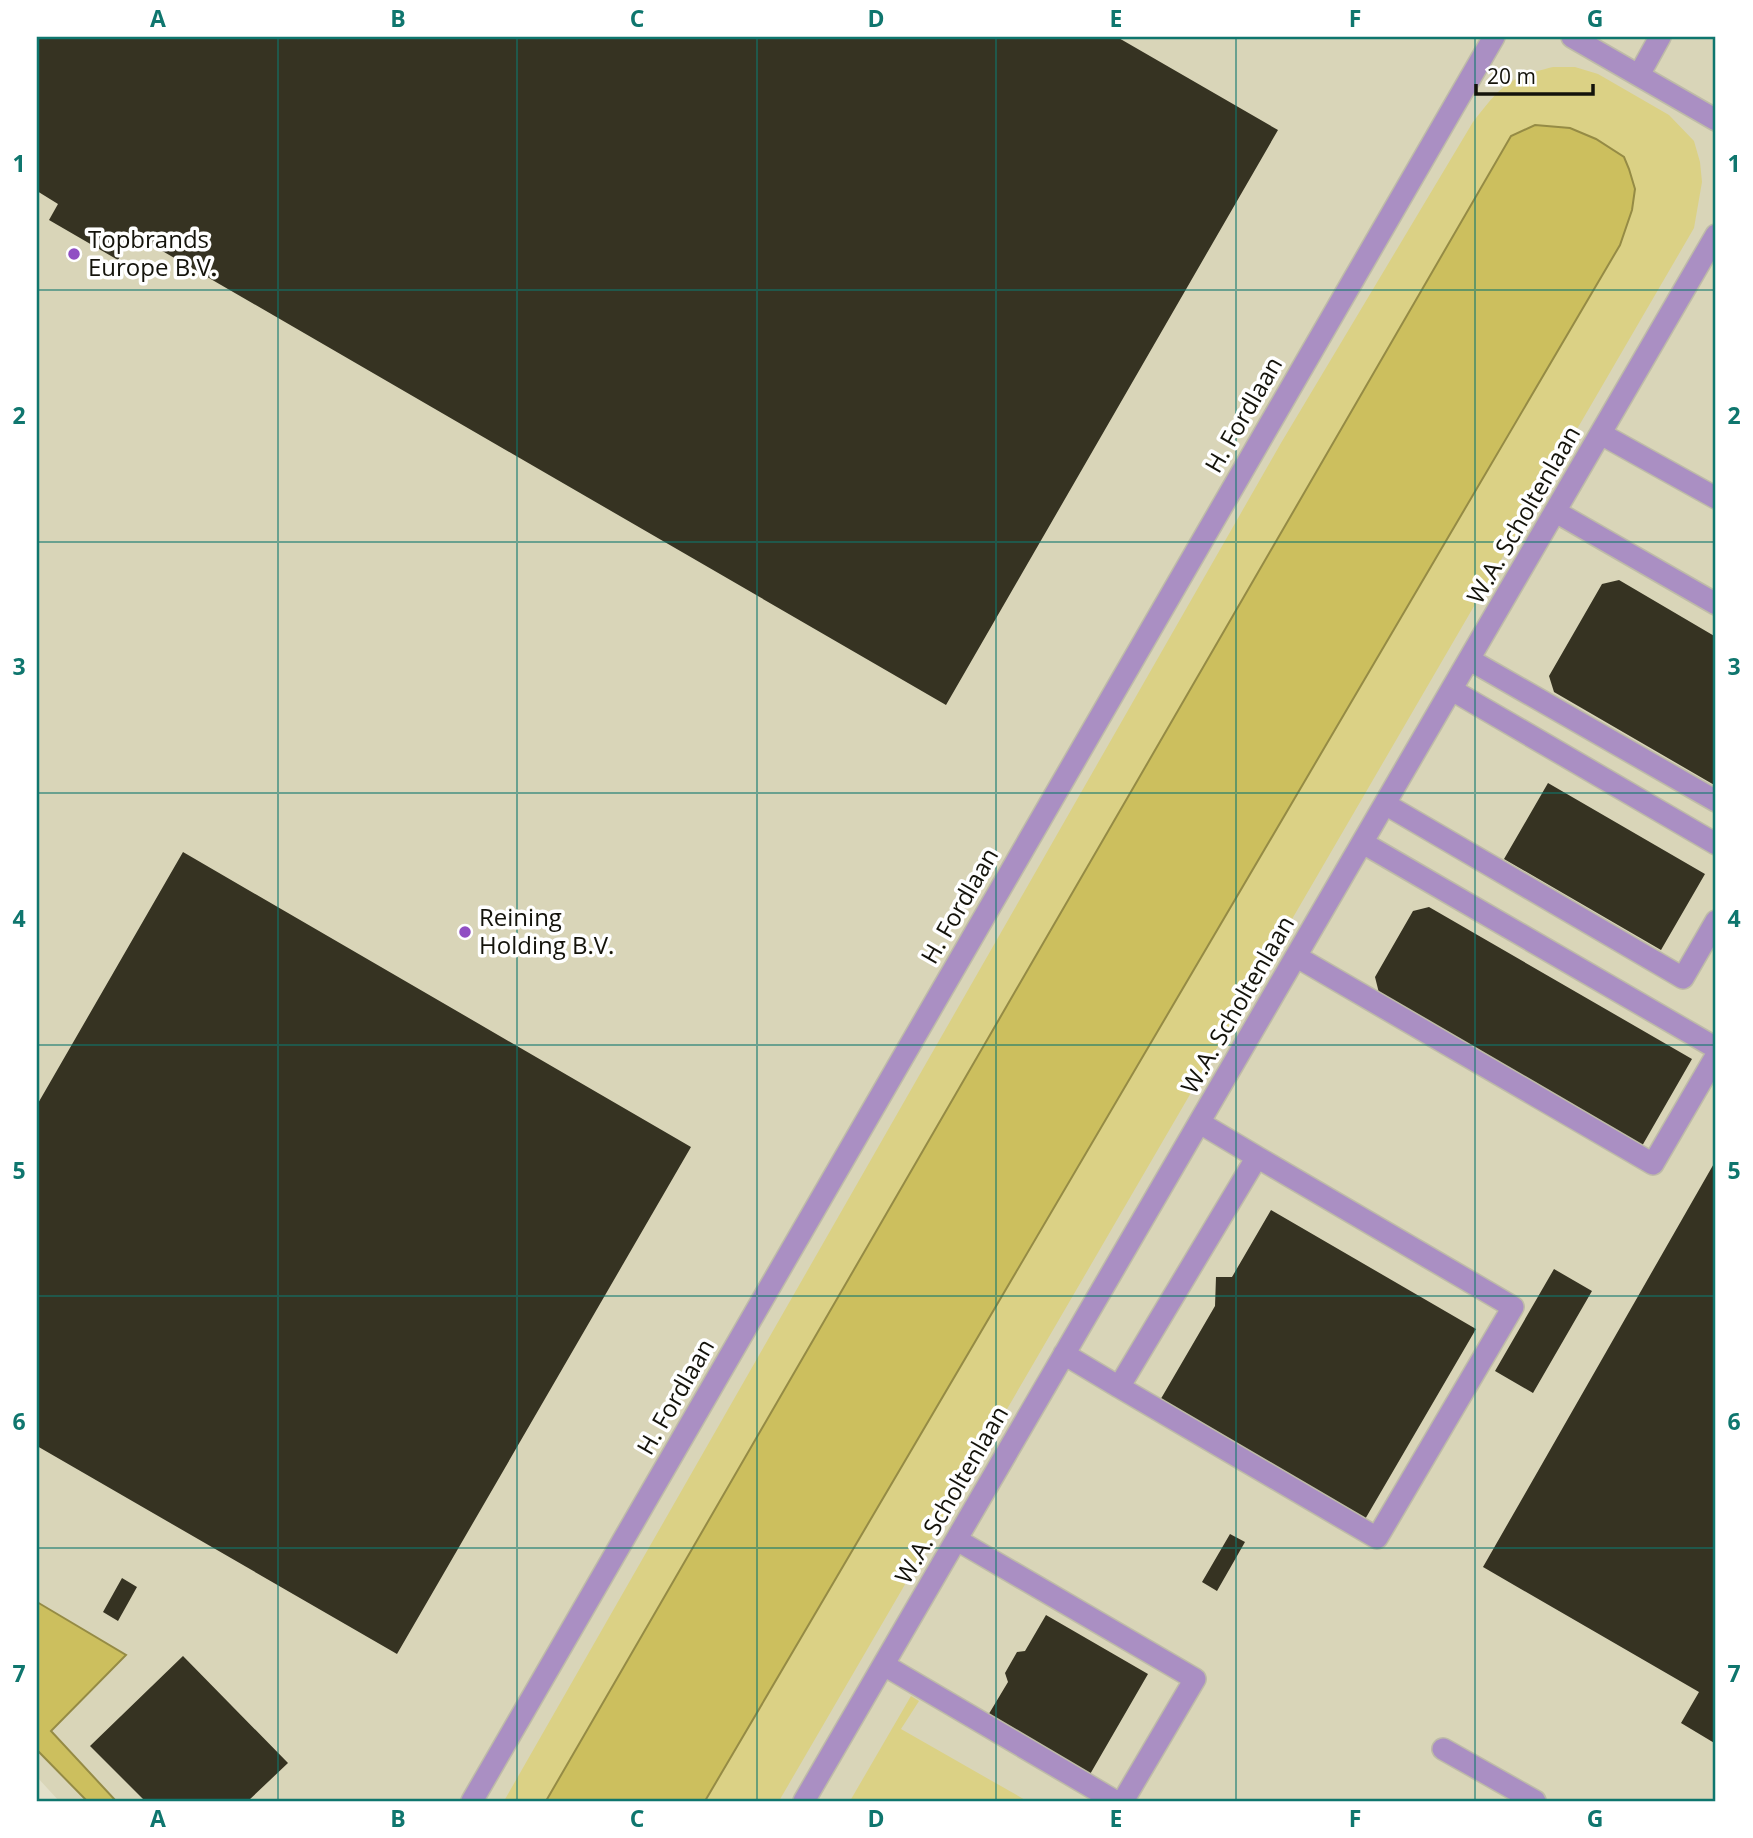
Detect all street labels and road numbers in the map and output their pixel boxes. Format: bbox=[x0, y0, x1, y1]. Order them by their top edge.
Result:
street label: H. Fordlaan bbox=[1196, 350, 1289, 478]
street label: W.A. Scholtenlaan bbox=[1458, 419, 1587, 609]
street label: H. Fordlaan bbox=[912, 841, 1005, 969]
street label: W.A. Scholtenlaan bbox=[1172, 909, 1301, 1099]
street label: H. Fordlaan bbox=[628, 1332, 721, 1460]
street label: W.A. Scholtenlaan bbox=[886, 1399, 1015, 1589]

